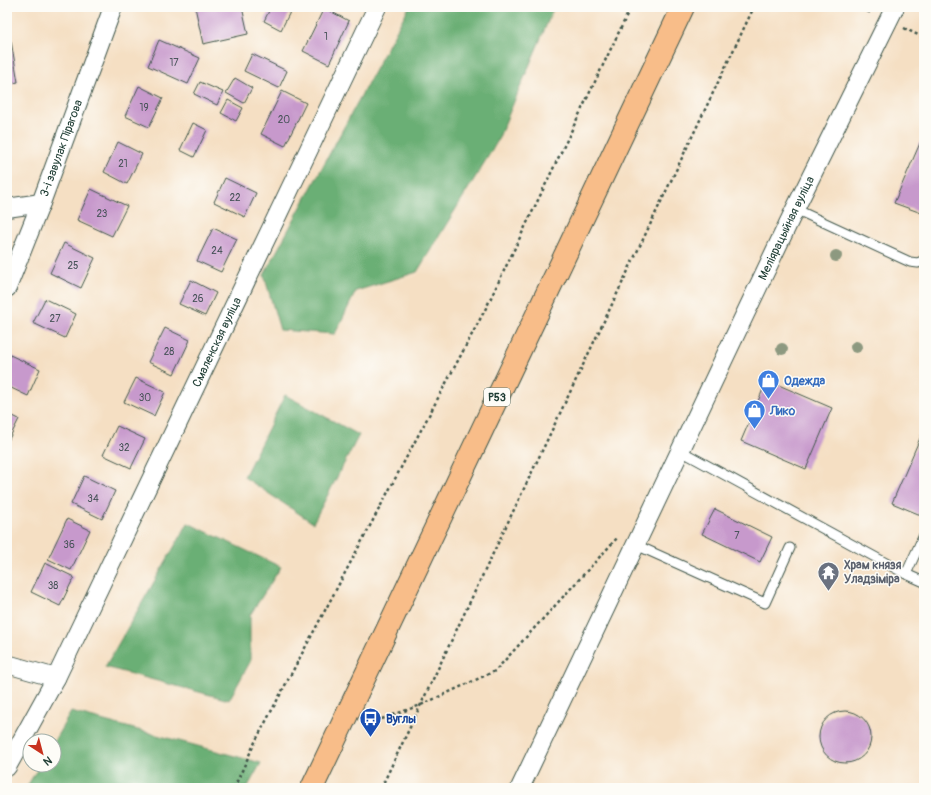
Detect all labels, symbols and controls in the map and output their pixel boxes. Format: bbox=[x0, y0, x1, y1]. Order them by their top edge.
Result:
house number: 1 bbox=[324, 31, 328, 43]
house number: 17 bbox=[169, 57, 179, 69]
street label: 3-і завулак Пірагова bbox=[37, 97, 86, 199]
house number: 19 bbox=[139, 102, 149, 114]
house number: 20 bbox=[278, 114, 290, 126]
house number: 21 bbox=[118, 158, 128, 170]
street label: Меліярацыйная вуліца bbox=[755, 174, 818, 283]
house number: 22 bbox=[229, 192, 241, 204]
house number: 23 bbox=[97, 208, 108, 220]
house number: 24 bbox=[211, 245, 223, 257]
house number: 25 bbox=[67, 260, 79, 272]
house number: 26 bbox=[192, 293, 204, 305]
street label: Смаленская вуліца bbox=[189, 295, 245, 390]
house number: 27 bbox=[50, 313, 61, 325]
house number: 28 bbox=[164, 346, 174, 358]
shop icon: Одежда bbox=[755, 368, 781, 401]
place label: Одежда bbox=[784, 374, 826, 389]
road number: Р53 bbox=[484, 388, 510, 406]
house number: 30 bbox=[139, 392, 151, 404]
shop icon: Лико bbox=[742, 398, 768, 431]
place label: Лико bbox=[769, 404, 796, 419]
house number: 32 bbox=[118, 442, 130, 454]
house number: 34 bbox=[87, 493, 99, 505]
house number: 7 bbox=[734, 530, 740, 542]
house number: 36 bbox=[63, 539, 75, 551]
place label: Храм князя Уладзіміра bbox=[844, 558, 902, 587]
temple icon: Храм князя Уладзіміра bbox=[816, 559, 842, 592]
house number: 38 bbox=[48, 580, 58, 592]
bus stop icon: Вуглы bbox=[358, 706, 384, 739]
place label: Вуглы bbox=[386, 712, 416, 727]
north arrow bbox=[22, 733, 62, 773]
text: N bbox=[40, 753, 54, 768]

